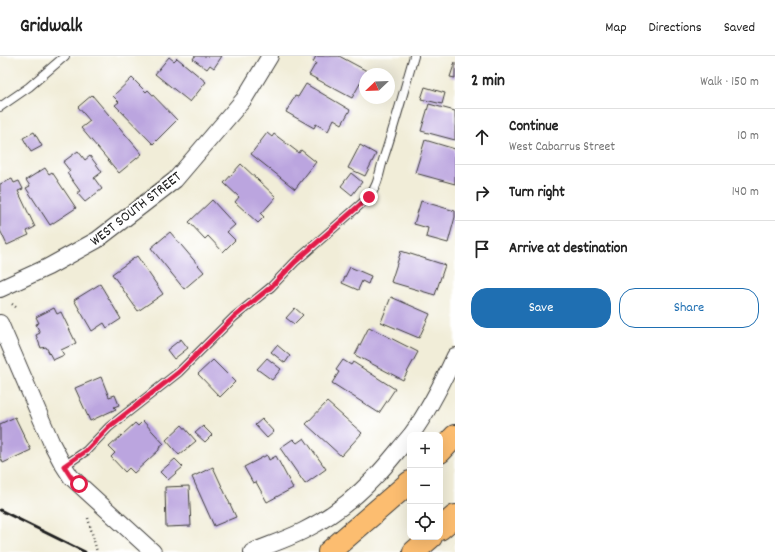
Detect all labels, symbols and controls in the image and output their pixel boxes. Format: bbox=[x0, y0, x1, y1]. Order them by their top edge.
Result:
text: Gridwalk bbox=[20, 14, 83, 41]
text: Map bbox=[605, 18, 627, 38]
text: Directions bbox=[649, 18, 702, 38]
text: Saved bbox=[724, 18, 755, 38]
north arrow bbox=[359, 68, 395, 104]
text: 2 min bbox=[471, 70, 505, 94]
text: Walk · 150 m bbox=[700, 73, 759, 92]
text: Continue bbox=[509, 116, 558, 138]
icon: ahead bbox=[471, 126, 493, 148]
text: 10 m bbox=[737, 127, 759, 146]
text: West Cabarrus Street bbox=[509, 138, 615, 157]
street label: WEST SOUTH STREET bbox=[86, 167, 187, 252]
icon: right bbox=[471, 182, 493, 204]
text: Turn right bbox=[509, 182, 565, 204]
text: 140 m bbox=[732, 183, 759, 202]
route end bbox=[360, 188, 378, 206]
icon: arrive bbox=[471, 238, 493, 260]
text: Arrive at destination bbox=[509, 238, 627, 260]
button: Save bbox=[471, 288, 611, 328]
button: Share bbox=[619, 288, 759, 328]
map controls bbox=[407, 432, 443, 540]
button: + bbox=[407, 432, 443, 468]
button: − bbox=[407, 468, 443, 504]
route start bbox=[70, 475, 88, 493]
button: locate bbox=[407, 504, 443, 540]

